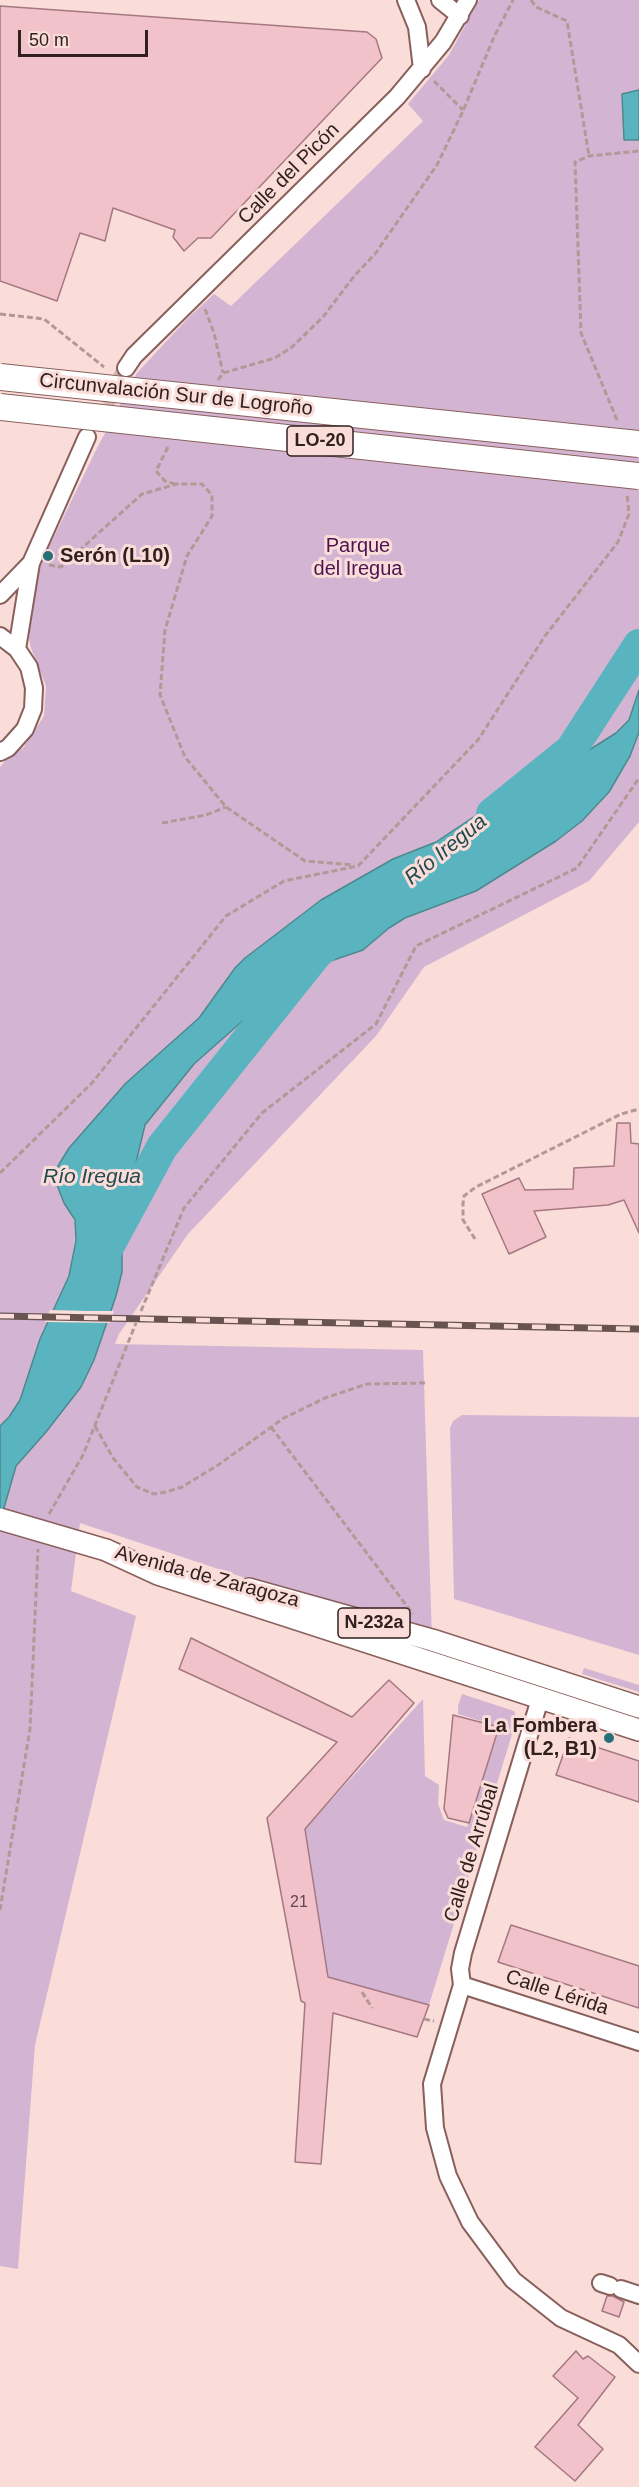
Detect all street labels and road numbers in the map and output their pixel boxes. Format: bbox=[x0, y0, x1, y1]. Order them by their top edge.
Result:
street label: Calle del Picón bbox=[233, 118, 345, 230]
street label: Circunvalación Sur de Logroño bbox=[38, 369, 314, 421]
road number: LO-20 bbox=[287, 426, 353, 456]
street label: Avenida de Zaragoza bbox=[112, 1541, 302, 1613]
road number: N-232a bbox=[338, 1608, 410, 1638]
street label: Calle de Arrúbal bbox=[440, 1781, 504, 1925]
street label: Calle Lérida bbox=[503, 1965, 611, 2021]

